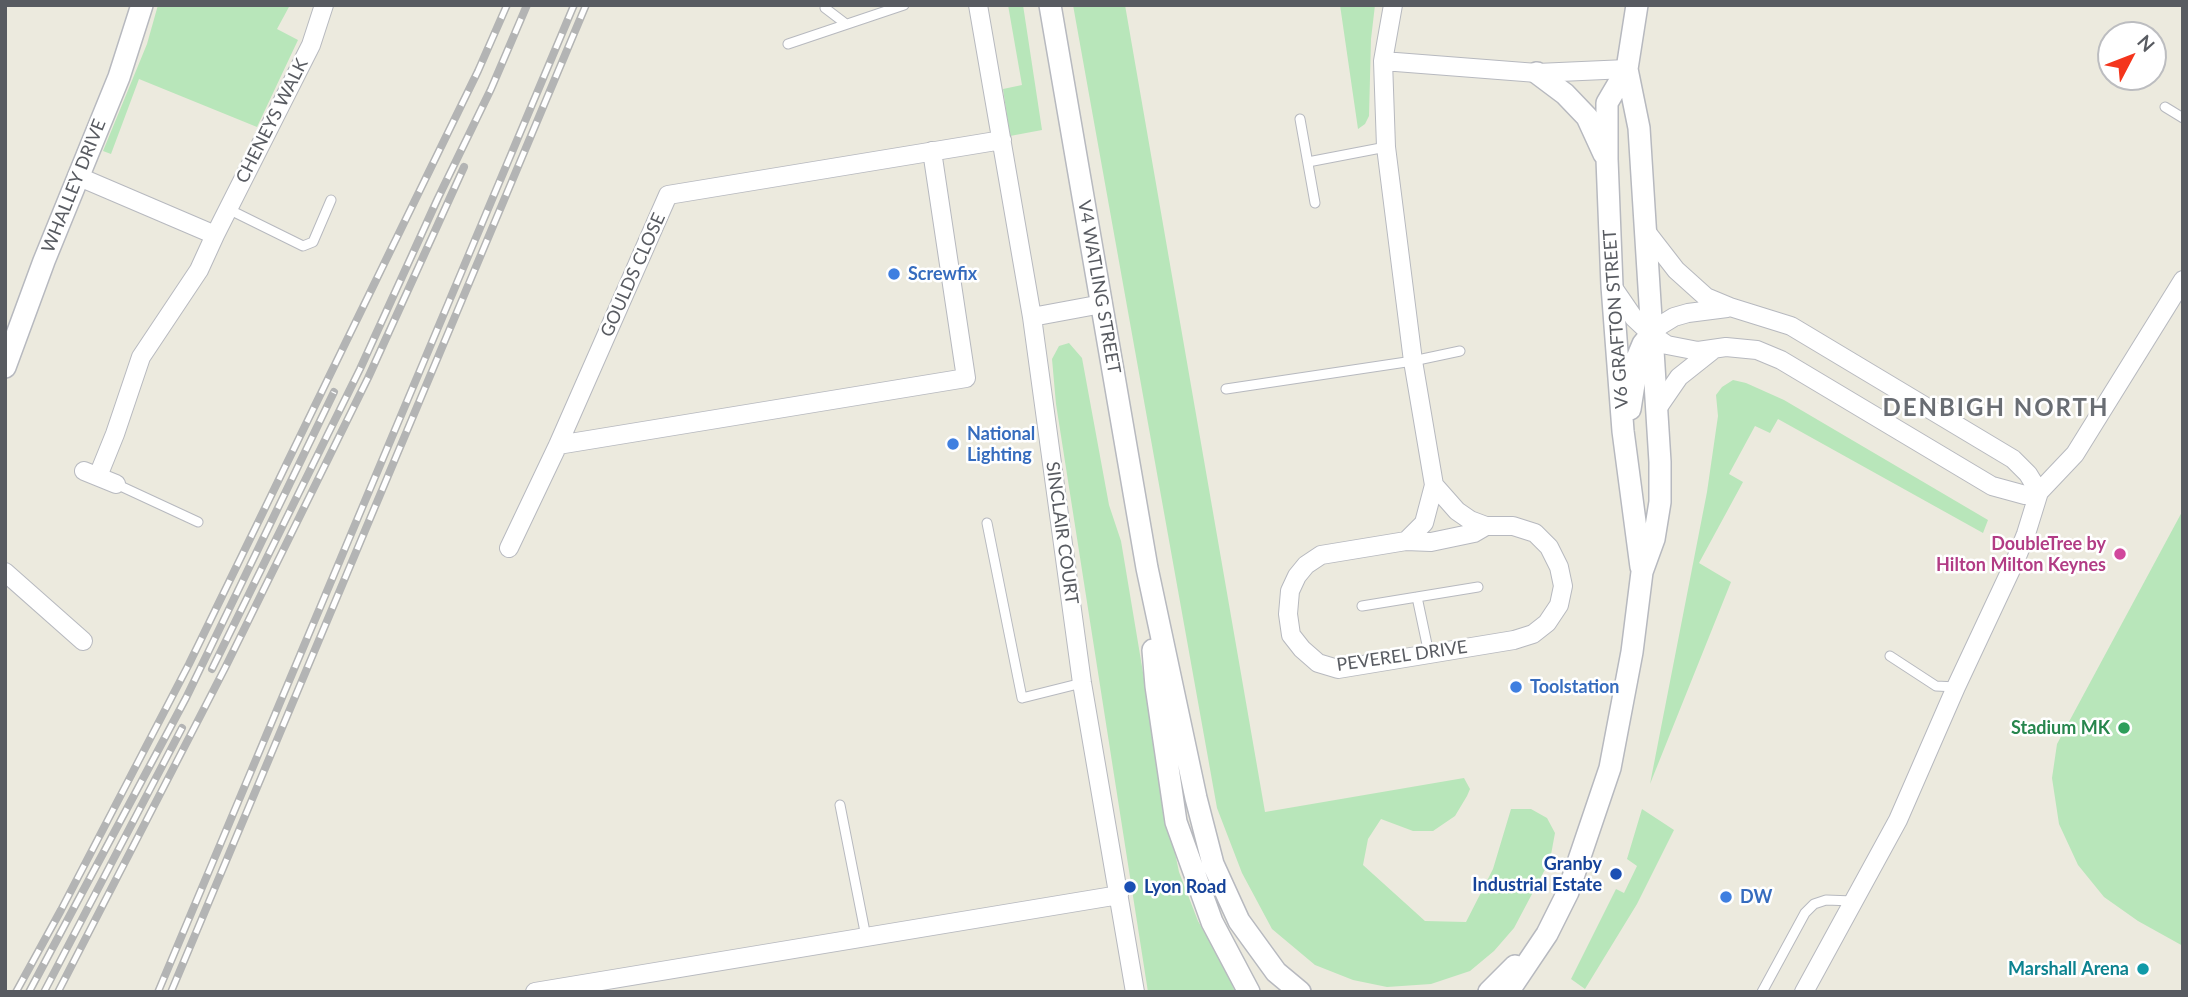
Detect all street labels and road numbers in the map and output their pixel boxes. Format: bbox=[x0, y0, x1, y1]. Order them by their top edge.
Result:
street label: CHENEYS WALK bbox=[231, 55, 313, 187]
street label: WHALLEY DRIVE bbox=[37, 116, 111, 256]
street label: V4 WATLING STREET bbox=[1073, 199, 1125, 375]
street label: GOULDS CLOSE bbox=[596, 210, 670, 340]
street label: V6 GRAFTON STREET bbox=[1599, 229, 1633, 409]
street label: SINCLAIR COURT bbox=[1041, 460, 1083, 606]
street label: PEVEREL DRIVE bbox=[1335, 636, 1469, 676]

